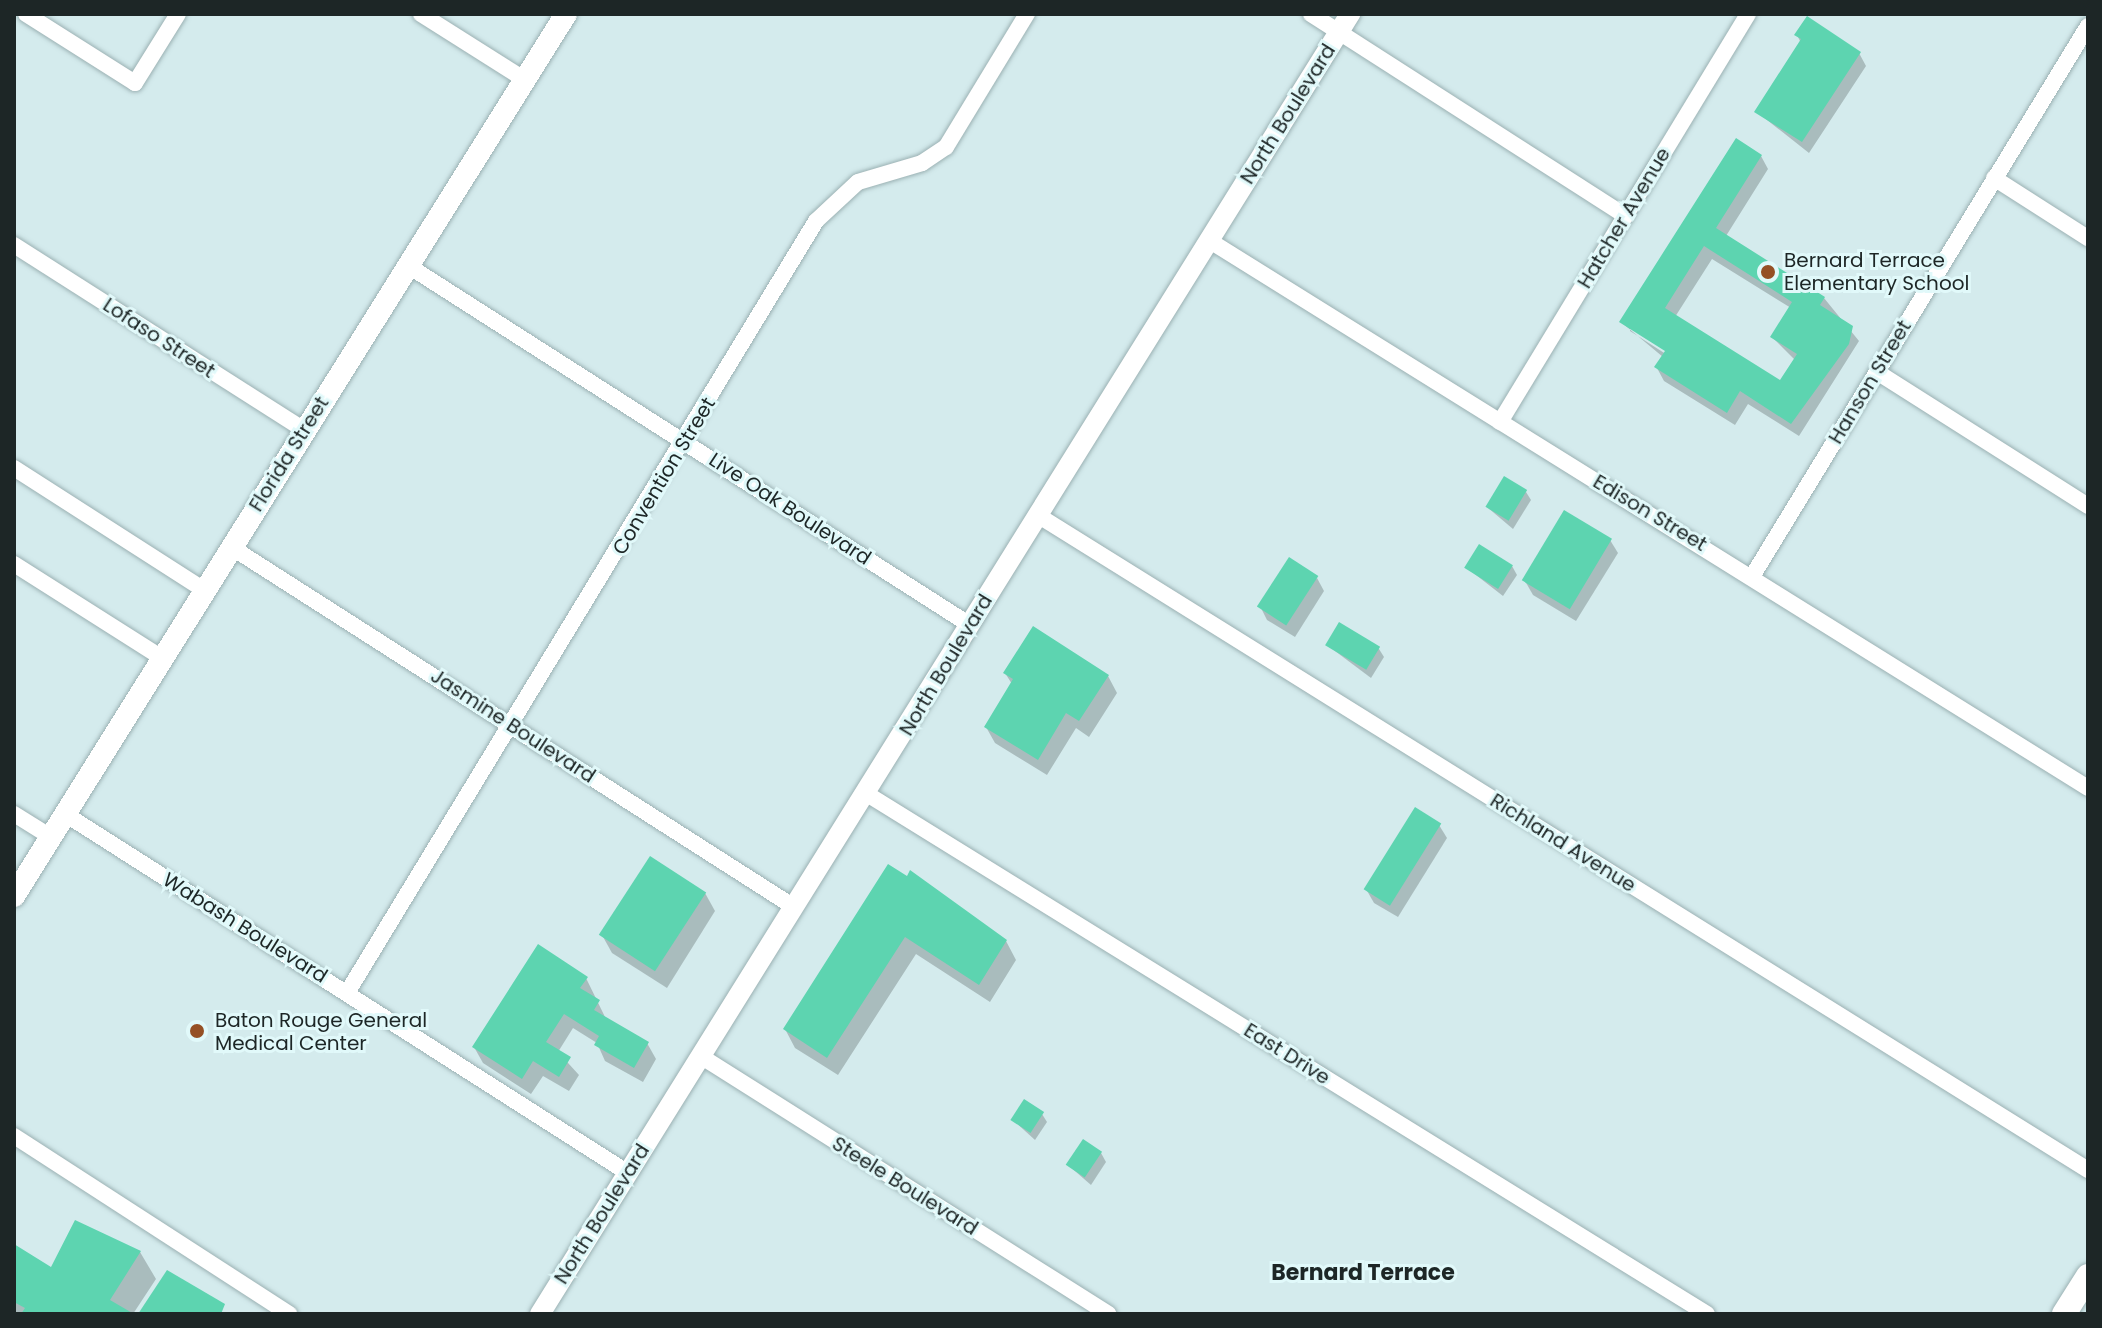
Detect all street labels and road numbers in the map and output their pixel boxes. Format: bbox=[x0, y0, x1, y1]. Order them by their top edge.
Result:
street label: North Boulevard bbox=[1235, 40, 1341, 188]
street label: Hatcher Avenue bbox=[1573, 143, 1675, 293]
street label: Lofaso Street bbox=[99, 293, 219, 383]
street label: Hanson Street bbox=[1824, 316, 1916, 448]
street label: Florida Street bbox=[244, 392, 334, 516]
street label: Convention Street bbox=[608, 393, 720, 559]
street label: Live Oak Boulevard bbox=[705, 448, 875, 570]
street label: Edison Street bbox=[1589, 470, 1711, 556]
street label: North Boulevard bbox=[894, 590, 998, 740]
street label: Jasmine Boulevard bbox=[426, 664, 600, 788]
street label: Richland Avenue bbox=[1486, 789, 1640, 897]
street label: Wabash Boulevard bbox=[158, 868, 332, 988]
street label: East Drive bbox=[1240, 1018, 1334, 1090]
street label: Steele Boulevard bbox=[828, 1131, 982, 1241]
street label: North Boulevard bbox=[549, 1140, 655, 1288]

